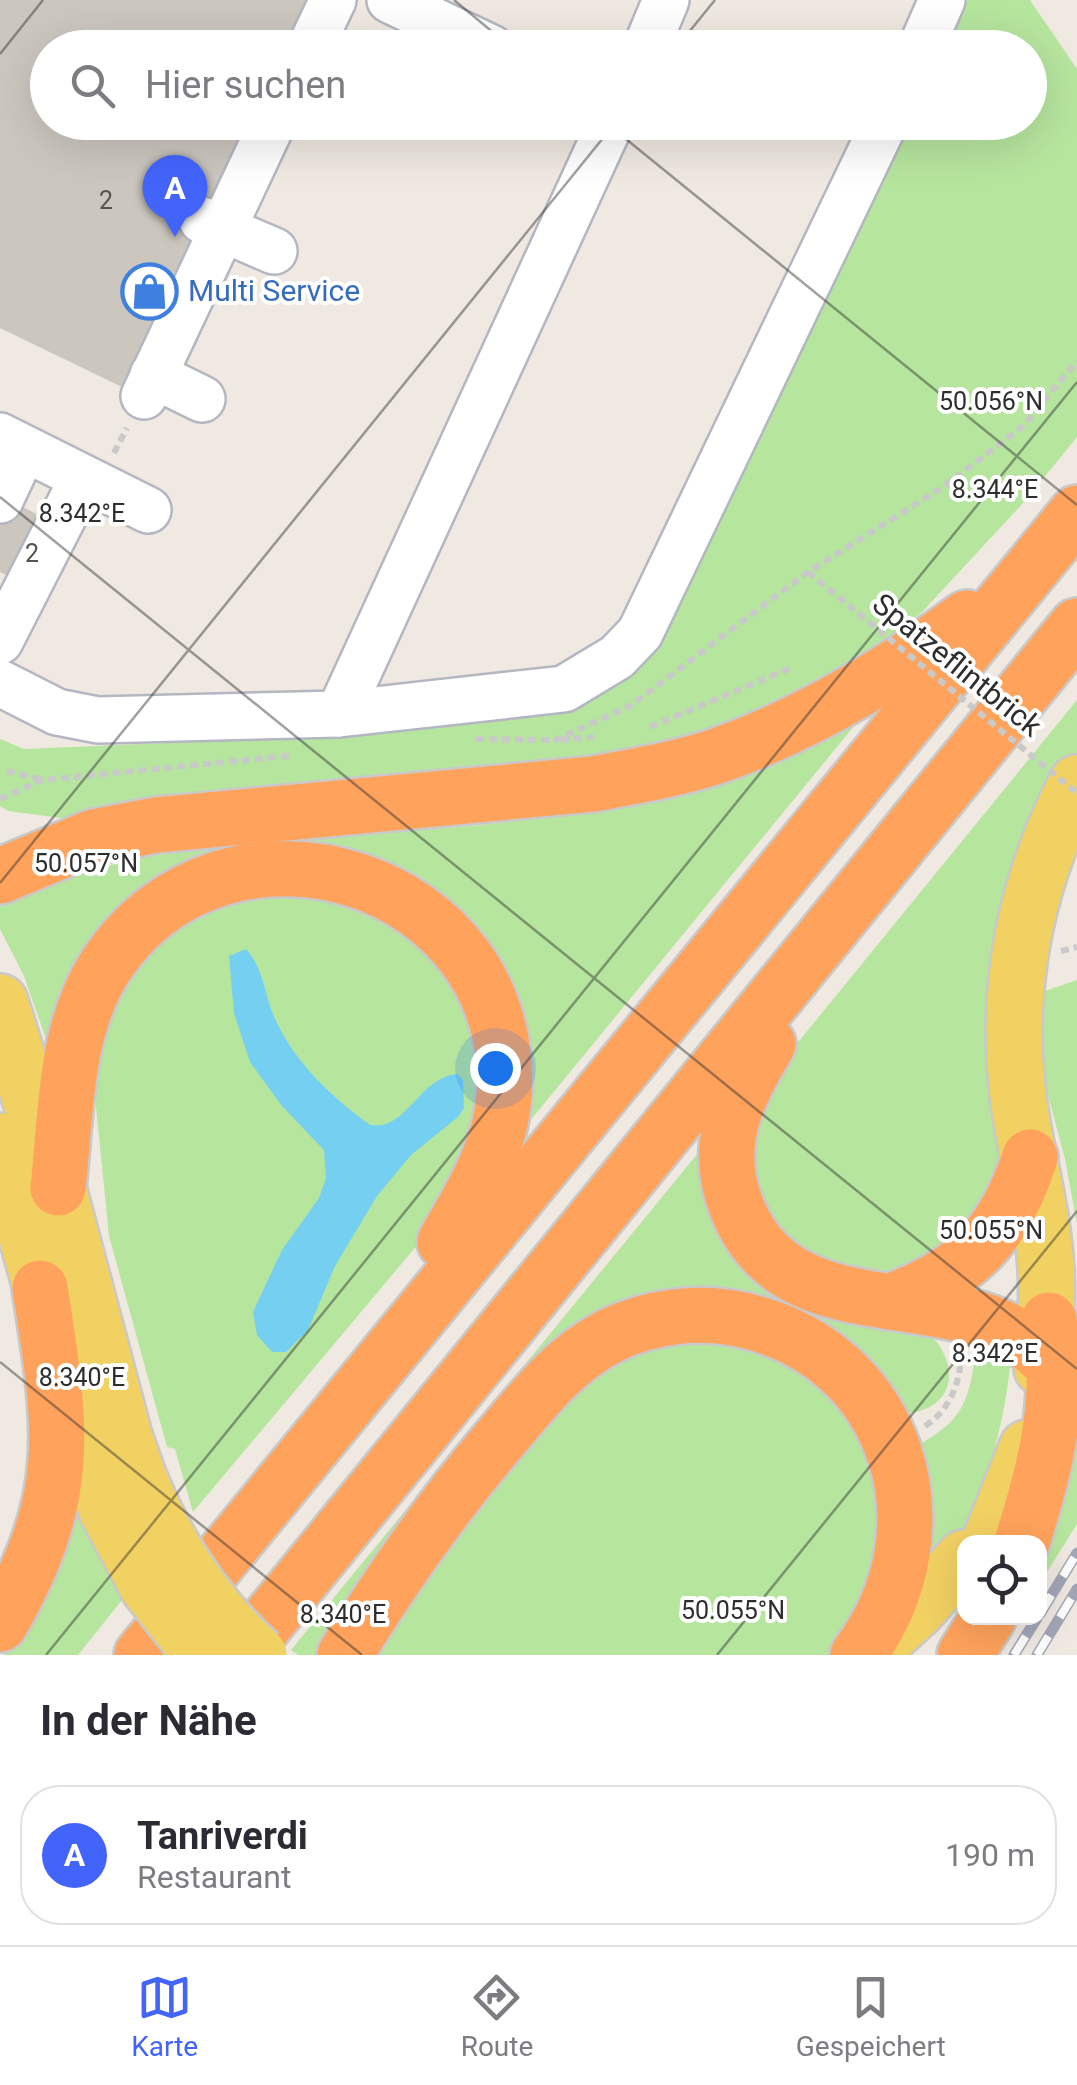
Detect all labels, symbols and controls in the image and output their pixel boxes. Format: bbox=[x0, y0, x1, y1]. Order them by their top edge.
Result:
search box bbox=[30, 30, 1047, 140]
icon: search bbox=[65, 58, 120, 113]
text: Hier suchen bbox=[145, 63, 346, 107]
pin: A bbox=[142, 154, 208, 237]
house number: 2 bbox=[99, 186, 113, 215]
shop icon: Multi Service bbox=[119, 261, 179, 321]
place label: Multi Service bbox=[188, 273, 360, 308]
text: 50.056°N bbox=[939, 387, 1043, 416]
text: 8.344°E bbox=[952, 475, 1038, 504]
text: 8.342°E bbox=[39, 499, 125, 528]
house number: 2 bbox=[25, 539, 39, 568]
street label: Spatzeflintbrick bbox=[866, 586, 1049, 744]
text: 50.057°N bbox=[34, 849, 138, 878]
your location bbox=[470, 1043, 521, 1094]
text: 50.055°N bbox=[939, 1216, 1043, 1245]
text: 8.342°E bbox=[952, 1339, 1038, 1368]
text: 8.340°E bbox=[39, 1363, 125, 1392]
map controls bbox=[957, 1535, 1047, 1625]
button: locate bbox=[957, 1535, 1047, 1625]
text: 50.055°N bbox=[681, 1596, 785, 1625]
text: 8.340°E bbox=[300, 1600, 386, 1629]
text: In der Nähe bbox=[40, 1696, 257, 1745]
text: Tanriverdi bbox=[137, 1814, 308, 1858]
text: A bbox=[64, 1836, 85, 1874]
text: 190 m bbox=[945, 1836, 1035, 1874]
text: Restaurant bbox=[137, 1858, 291, 1896]
tab: Karte bbox=[131, 1970, 198, 2063]
tab: Route bbox=[461, 1970, 533, 2063]
tab: Gespeichert bbox=[796, 1970, 946, 2063]

